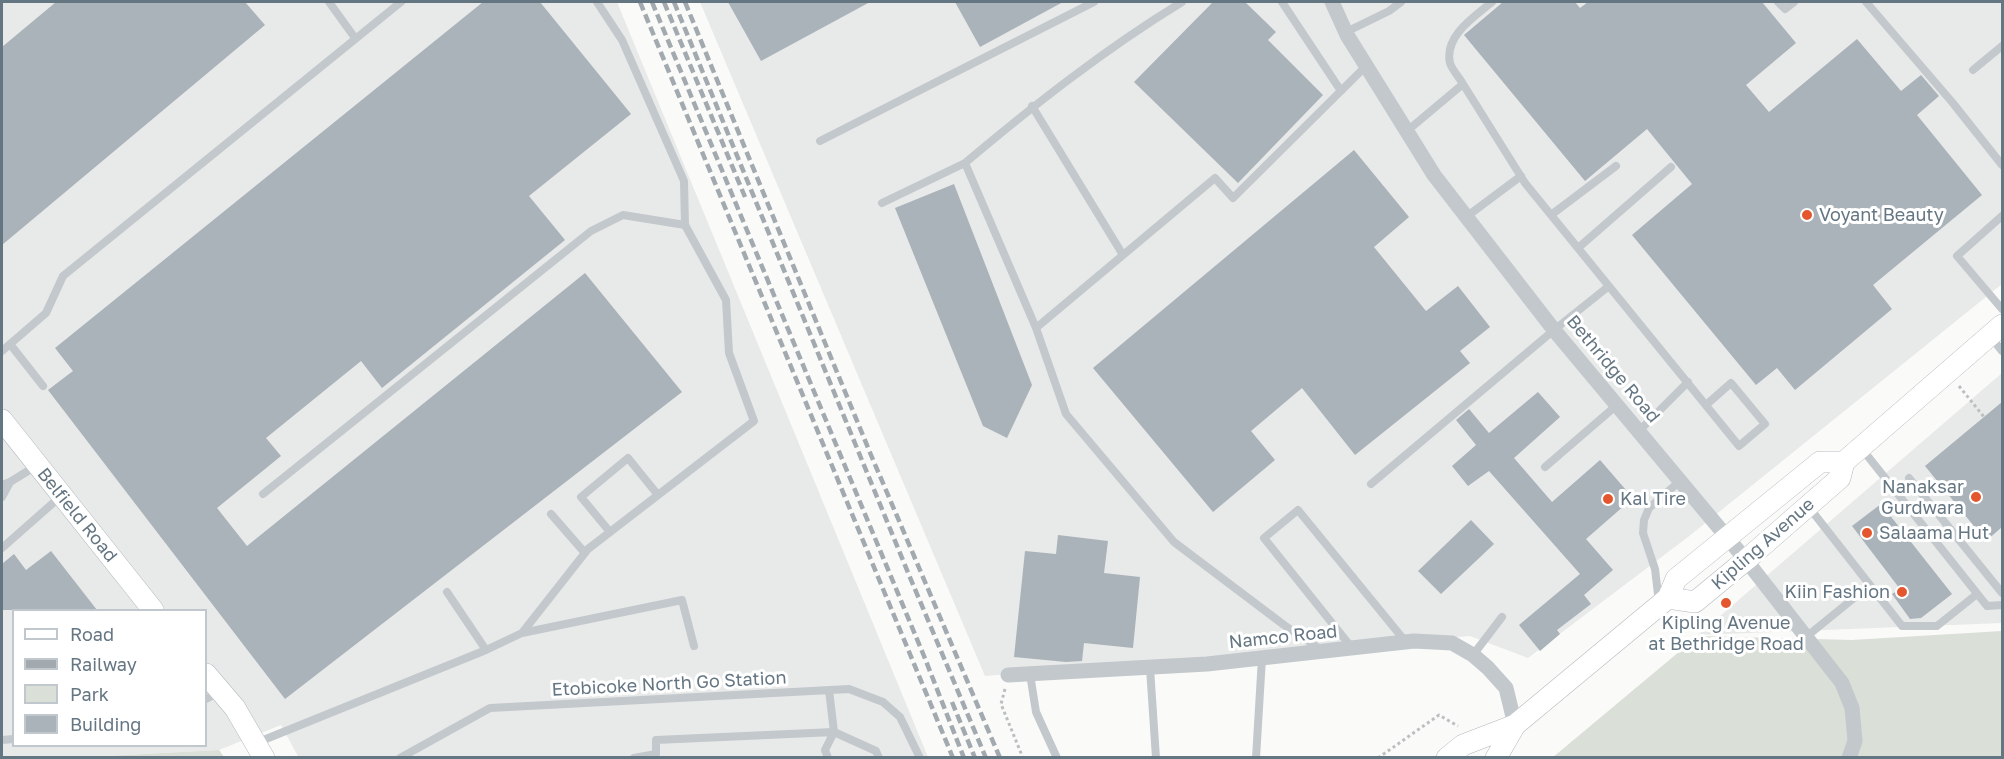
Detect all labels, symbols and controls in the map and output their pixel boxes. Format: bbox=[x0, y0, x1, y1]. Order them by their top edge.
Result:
place label: Voyant Beauty bbox=[1819, 204, 1944, 226]
marker: Voyant Beauty bbox=[1800, 208, 1814, 222]
street label: Bethridge Road bbox=[1562, 311, 1664, 427]
street label: Belfield Road bbox=[32, 464, 122, 566]
place label: Nanaksar Gurdwara bbox=[1881, 476, 1964, 518]
place label: Kal Tire bbox=[1620, 488, 1686, 510]
marker: Nanaksar Gurdwara bbox=[1969, 490, 1983, 504]
marker: Kal Tire bbox=[1601, 492, 1615, 506]
street label: Kipling Avenue bbox=[1707, 494, 1819, 594]
place label: Salaama Hut bbox=[1879, 522, 1989, 544]
marker: Salaama Hut bbox=[1860, 526, 1874, 540]
place label: Kiin Fashion bbox=[1785, 581, 1890, 603]
marker: Kiin Fashion bbox=[1895, 585, 1909, 599]
marker: Kipling Avenue at Bethridge Road bbox=[1719, 596, 1733, 610]
legend bbox=[12, 609, 207, 747]
place label: Kipling Avenue at Bethridge Road bbox=[1648, 612, 1804, 654]
street label: Namco Road bbox=[1228, 621, 1338, 653]
text: Road bbox=[70, 623, 114, 645]
text: Railway bbox=[70, 653, 137, 675]
street label: Etobicoke North Go Station bbox=[551, 667, 787, 701]
text: Park bbox=[70, 683, 109, 705]
text: Building bbox=[70, 713, 141, 735]

